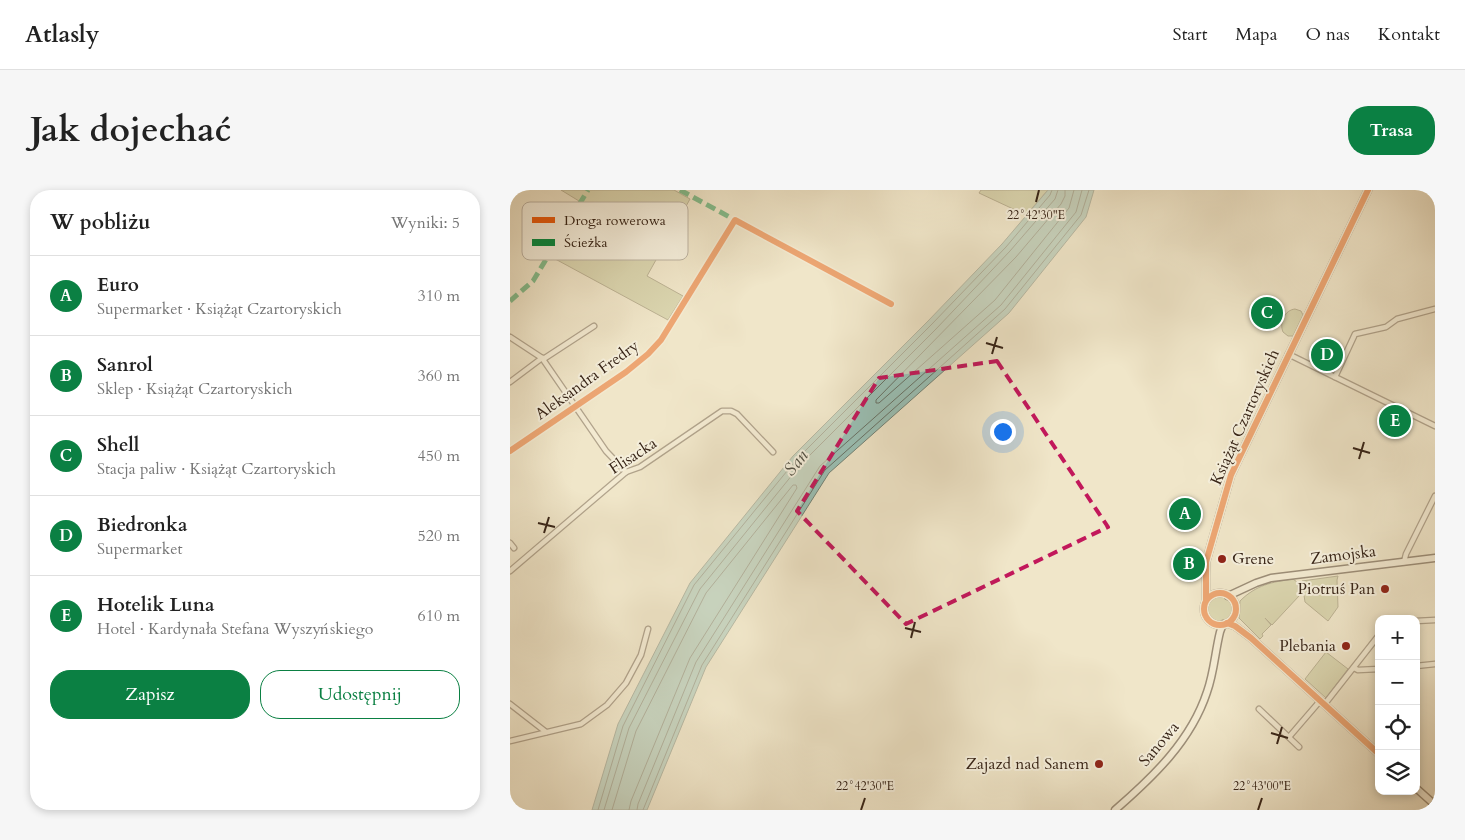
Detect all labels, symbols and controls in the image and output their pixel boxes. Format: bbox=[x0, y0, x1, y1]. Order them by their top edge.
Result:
text: Atlasly bbox=[25, 18, 99, 51]
text: Start bbox=[1173, 22, 1207, 47]
text: Mapa bbox=[1235, 22, 1277, 47]
text: O nas bbox=[1305, 22, 1350, 47]
text: Kontakt bbox=[1378, 22, 1440, 47]
text: Jak dojechać bbox=[30, 106, 231, 154]
button: Trasa bbox=[1348, 106, 1435, 155]
legend bbox=[522, 202, 688, 260]
text: 22°42'30"E bbox=[1007, 207, 1065, 223]
text: W pobliżu bbox=[50, 208, 151, 237]
text: Droga rowerowa bbox=[564, 211, 666, 230]
text: Wyniki: 5 bbox=[391, 212, 460, 234]
text: Ścieżka bbox=[564, 233, 608, 252]
text: Euro bbox=[97, 272, 139, 298]
text: A bbox=[60, 285, 72, 307]
text: 310 m bbox=[418, 285, 460, 307]
pin: C bbox=[1251, 294, 1283, 332]
text: Supermarket · Książąt Czartoryskich bbox=[97, 298, 342, 320]
street label: Aleksandra Fredry bbox=[531, 335, 644, 425]
pin: D bbox=[1311, 336, 1343, 374]
street label: Książąt Czartoryskich bbox=[1205, 345, 1285, 488]
text: Sanrol bbox=[97, 352, 153, 378]
text: B bbox=[60, 365, 72, 387]
text: 360 m bbox=[418, 365, 460, 387]
text: Sklep · Książąt Czartoryskich bbox=[97, 378, 293, 400]
pin: E bbox=[1379, 402, 1411, 440]
your location bbox=[990, 419, 1016, 445]
text: Shell bbox=[97, 432, 139, 458]
street label: Flisacka bbox=[605, 432, 661, 480]
text: C bbox=[60, 445, 72, 467]
text: 450 m bbox=[418, 445, 460, 467]
water label: San bbox=[778, 445, 814, 481]
text: Stacja paliw · Książąt Czartoryskich bbox=[97, 458, 336, 480]
pin: A bbox=[1169, 495, 1201, 533]
text: Biedronka bbox=[97, 512, 187, 538]
text: D bbox=[59, 525, 73, 547]
text: 520 m bbox=[418, 525, 460, 547]
text: Supermarket bbox=[97, 538, 183, 560]
street label: Zamojska bbox=[1309, 540, 1377, 570]
pin: B bbox=[1173, 545, 1205, 583]
place label: Grene bbox=[1232, 548, 1274, 570]
marker: Grene bbox=[1216, 553, 1228, 565]
place label: Piotruś Pan bbox=[1298, 578, 1375, 600]
marker: Piotruś Pan bbox=[1379, 583, 1391, 595]
text: Hotelik Luna bbox=[97, 592, 214, 618]
text: E bbox=[61, 605, 71, 627]
text: 610 m bbox=[418, 605, 460, 627]
map controls bbox=[1375, 615, 1420, 795]
button: + bbox=[1375, 615, 1420, 660]
text: Hotel · Kardynała Stefana Wyszyńskiego bbox=[97, 618, 373, 640]
place label: Plebania bbox=[1279, 635, 1336, 657]
marker: Plebania bbox=[1340, 640, 1352, 652]
button: − bbox=[1375, 660, 1420, 705]
button: Zapisz bbox=[50, 670, 250, 719]
button: Udostępnij bbox=[260, 670, 460, 719]
button: locate bbox=[1375, 705, 1420, 750]
street label: Sanowa bbox=[1134, 717, 1184, 771]
button: layers bbox=[1375, 750, 1420, 795]
place label: Zajazd nad Sanem bbox=[966, 753, 1089, 775]
marker: Zajazd nad Sanem bbox=[1093, 758, 1105, 770]
text: 22°42'30"E bbox=[836, 778, 894, 794]
text: 22°43'00"E bbox=[1233, 778, 1291, 794]

